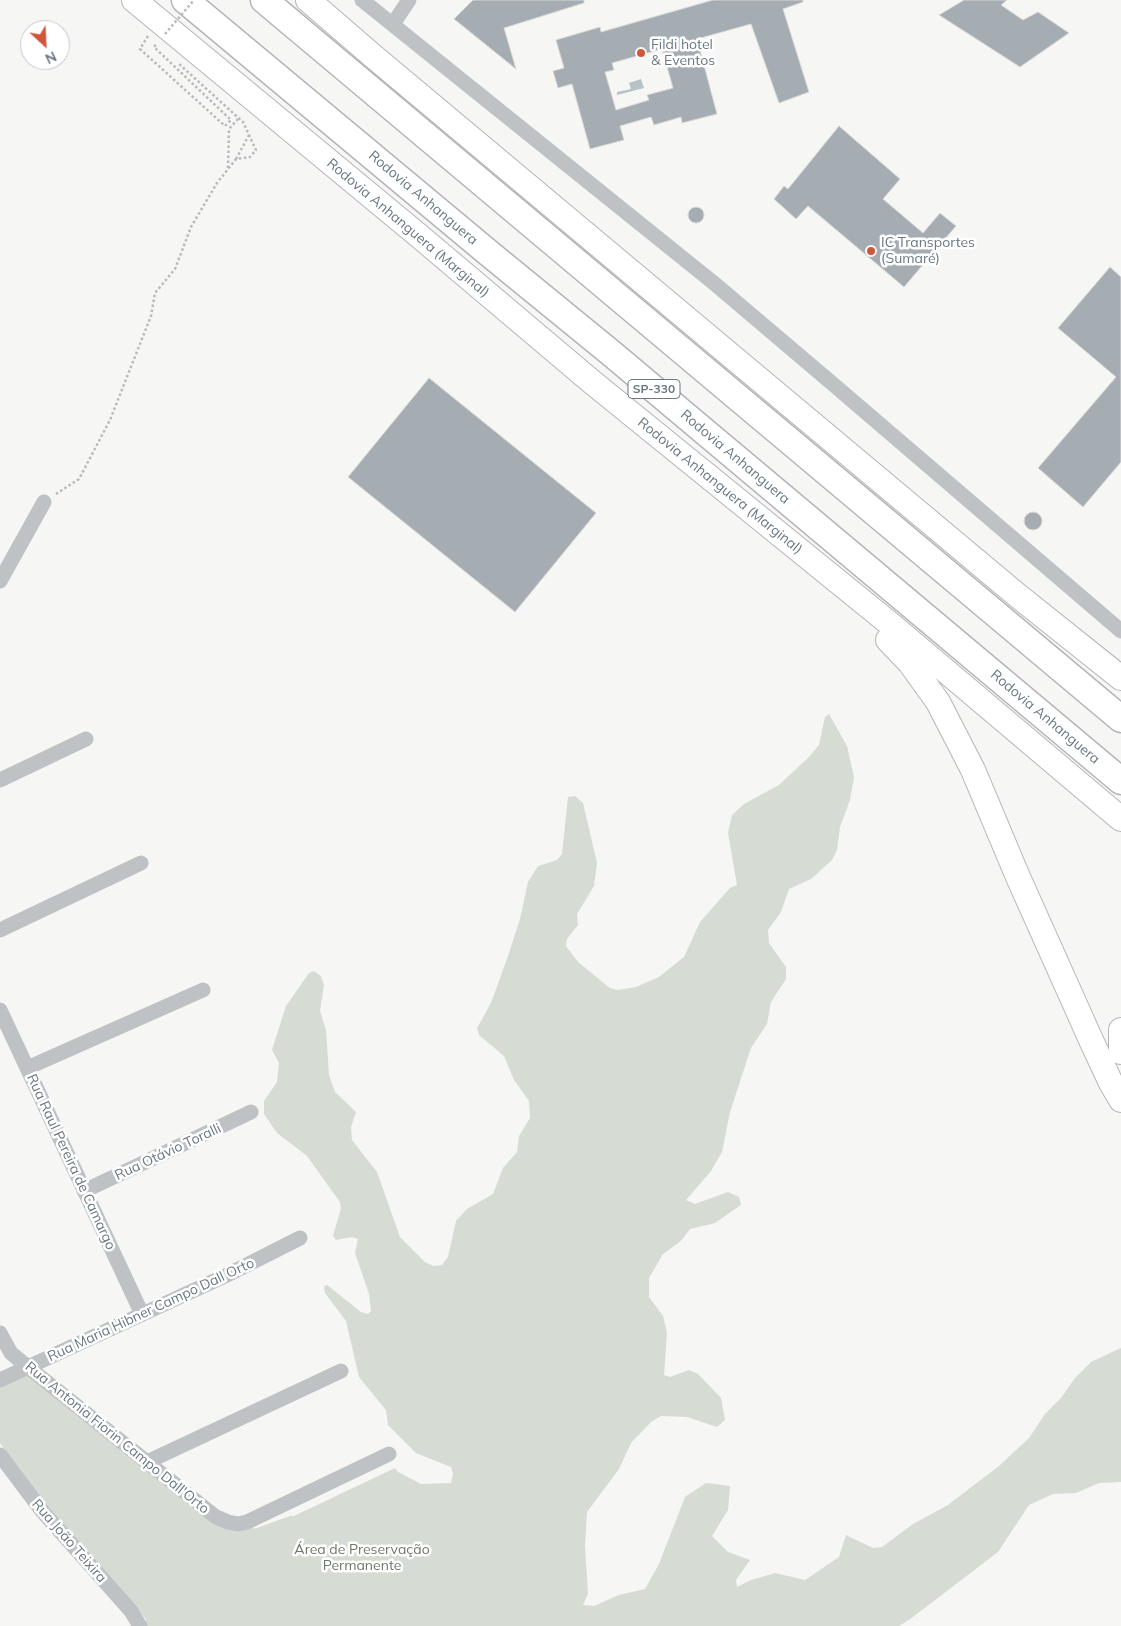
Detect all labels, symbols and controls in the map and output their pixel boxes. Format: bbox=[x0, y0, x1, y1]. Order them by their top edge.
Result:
north arrow bbox=[20, 20, 70, 70]
place label: Fildi hotel & Eventos bbox=[651, 37, 715, 70]
text: N bbox=[42, 47, 60, 68]
marker: Fildi hotel & Eventos bbox=[635, 47, 647, 59]
street label: Rodovia Anhanguera bbox=[365, 147, 481, 249]
street label: Rodovia Anhanguera (Marginal) bbox=[323, 155, 493, 301]
place label: IC Transportes (Sumaré) bbox=[881, 235, 975, 268]
marker: IC Transportes (Sumaré) bbox=[865, 245, 877, 257]
road number: SP-330 bbox=[628, 379, 680, 398]
street label: Rodovia Anhanguera bbox=[677, 406, 793, 508]
street label: Rodovia Anhanguera (Marginal) bbox=[634, 414, 806, 558]
street label: Rodovia Anhanguera bbox=[987, 666, 1103, 768]
street label: Rua Raul Pereira de Camargo bbox=[23, 1071, 119, 1253]
street label: Rua Otávio Toralli bbox=[112, 1120, 224, 1184]
street label: Rua Maria Hibner Campo Dall Orto bbox=[45, 1255, 257, 1365]
street label: Rua Antonia Fiorin Campo Dall'Orto bbox=[22, 1358, 212, 1518]
street label: Rua João Teixira bbox=[28, 1496, 110, 1586]
park label: Área de Preservação Permanente bbox=[294, 1542, 430, 1574]

